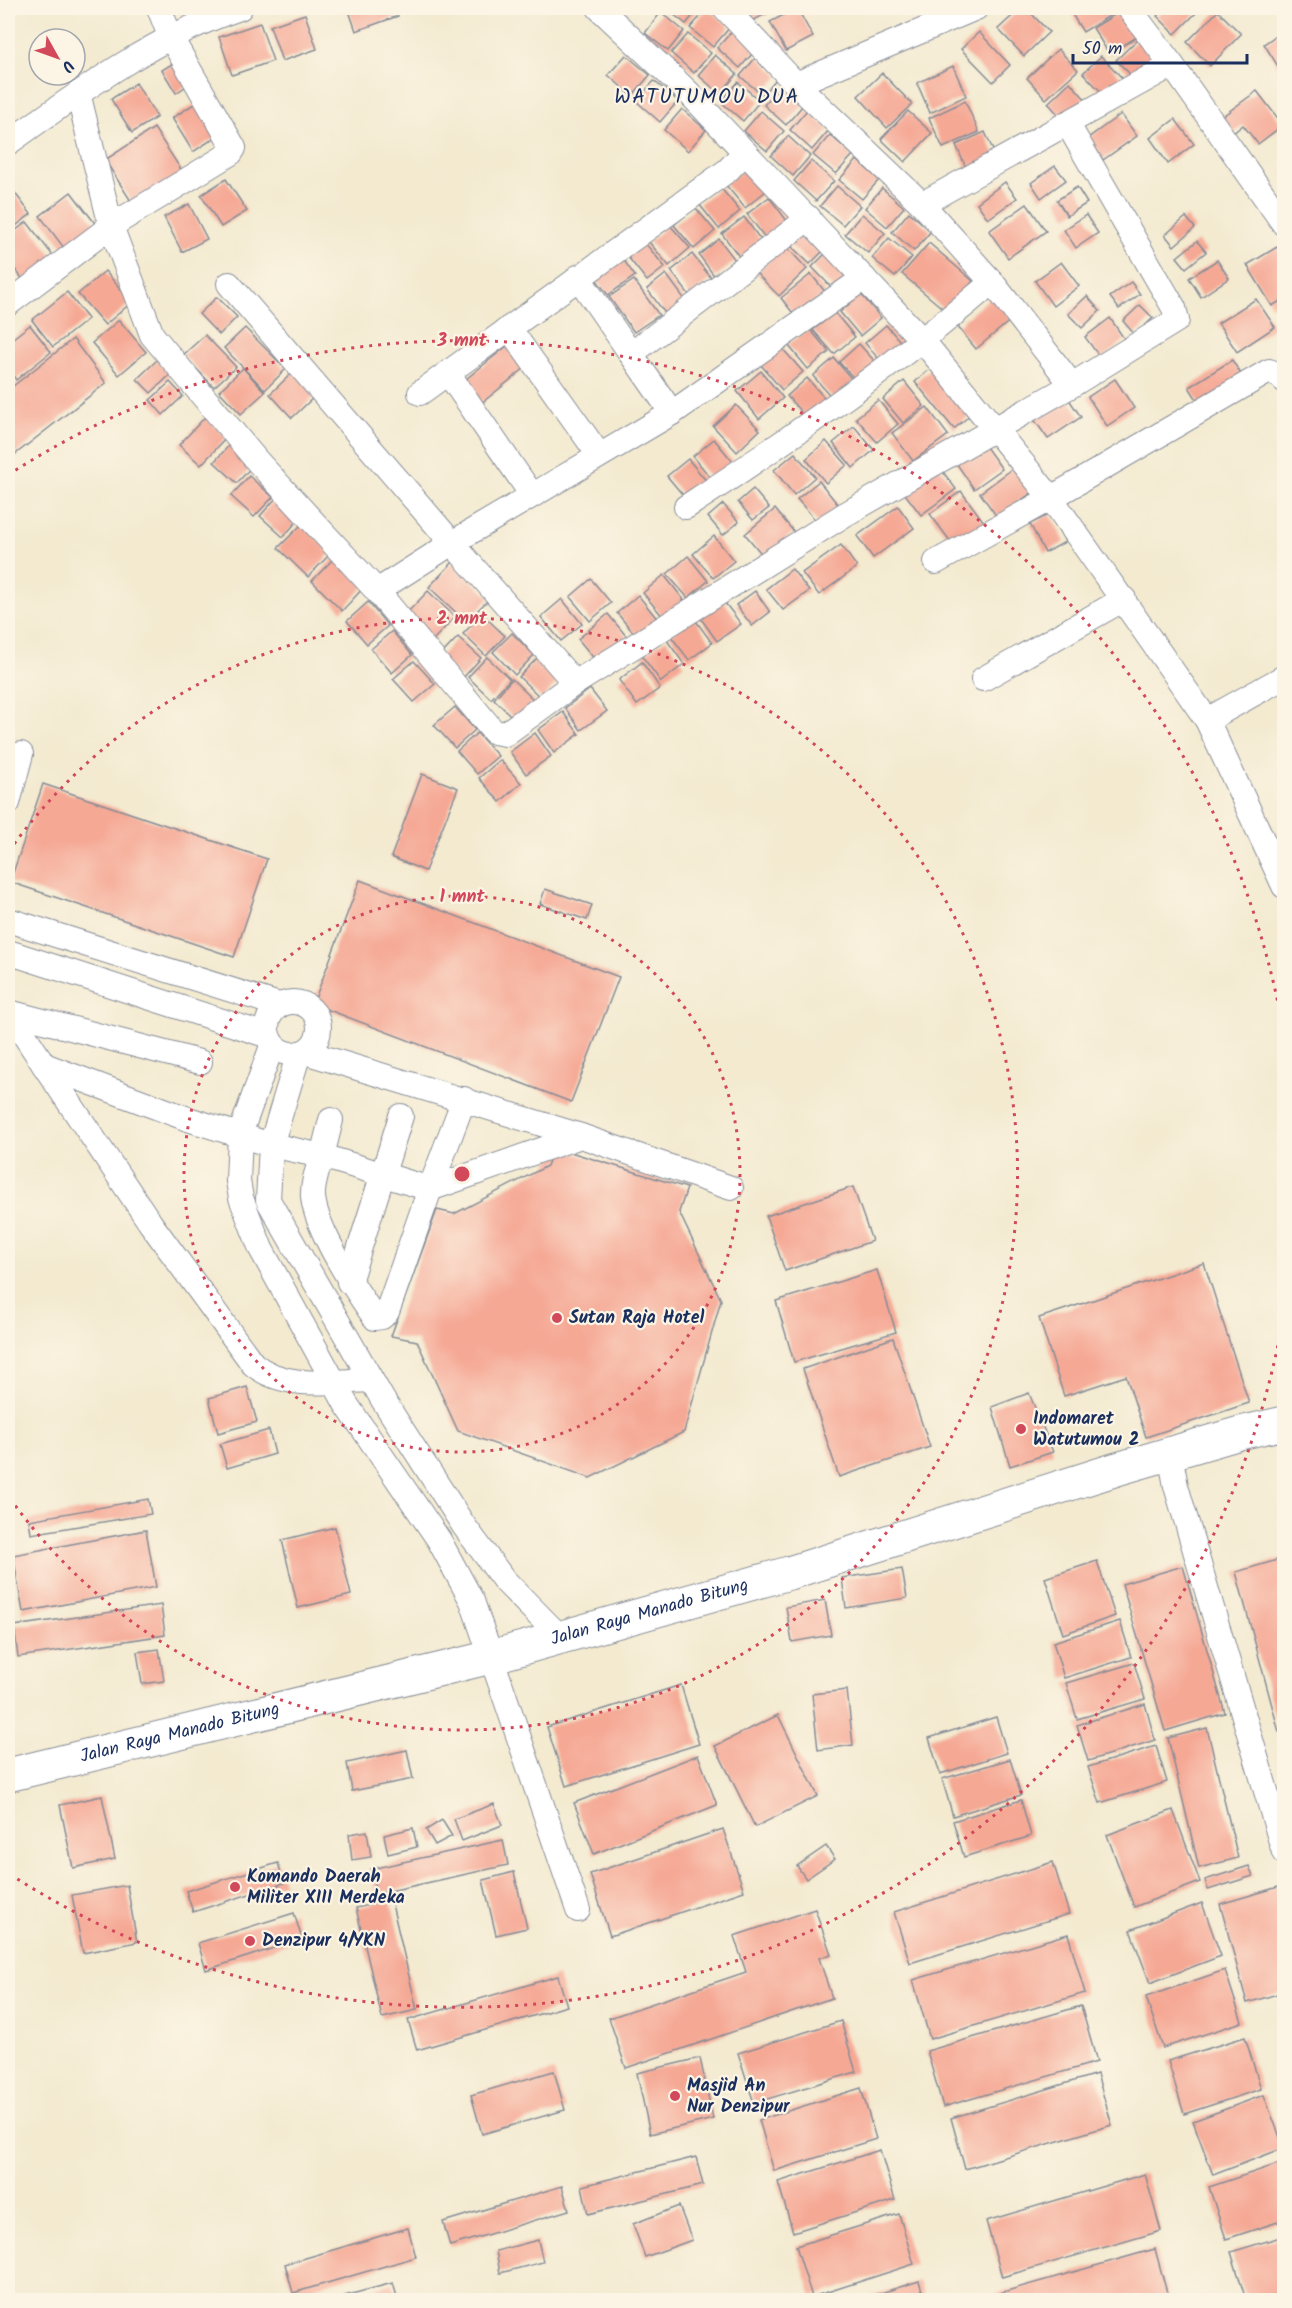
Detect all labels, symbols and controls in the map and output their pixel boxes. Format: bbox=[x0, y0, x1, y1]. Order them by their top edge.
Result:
north arrow bbox=[27, 27, 87, 87]
scale bar bbox=[1073, 27, 1247, 65]
text: 50 m bbox=[1082, 35, 1122, 64]
text: U bbox=[54, 54, 80, 78]
district label: WATUTUMOU DUA bbox=[614, 81, 800, 114]
text: 3 mnt bbox=[436, 327, 488, 356]
text: 2 mnt bbox=[437, 605, 488, 634]
text: 1 mnt bbox=[439, 883, 485, 912]
centre of rings bbox=[452, 1164, 472, 1184]
place label: Sutan Raja Hotel bbox=[569, 1304, 704, 1333]
marker: Sutan Raja Hotel bbox=[550, 1311, 564, 1325]
place label: Indomaret Watutumou 2 bbox=[1033, 1405, 1139, 1455]
marker: Indomaret Watutumou 2 bbox=[1014, 1422, 1028, 1436]
street label: Jalan Raya Manado Bitung bbox=[547, 1571, 752, 1654]
street label: Jalan Raya Manado Bitung bbox=[77, 1695, 283, 1771]
place label: Komando Daerah Militer XIII Merdeka bbox=[247, 1863, 405, 1913]
marker: Komando Daerah Militer XIII Merdeka bbox=[228, 1880, 242, 1894]
place label: Denzipur 4/YKN bbox=[262, 1927, 386, 1956]
marker: Denzipur 4/YKN bbox=[243, 1934, 257, 1948]
place label: Masjid An Nur Denzipur bbox=[687, 2072, 791, 2122]
marker: Masjid An Nur Denzipur bbox=[668, 2089, 682, 2103]

